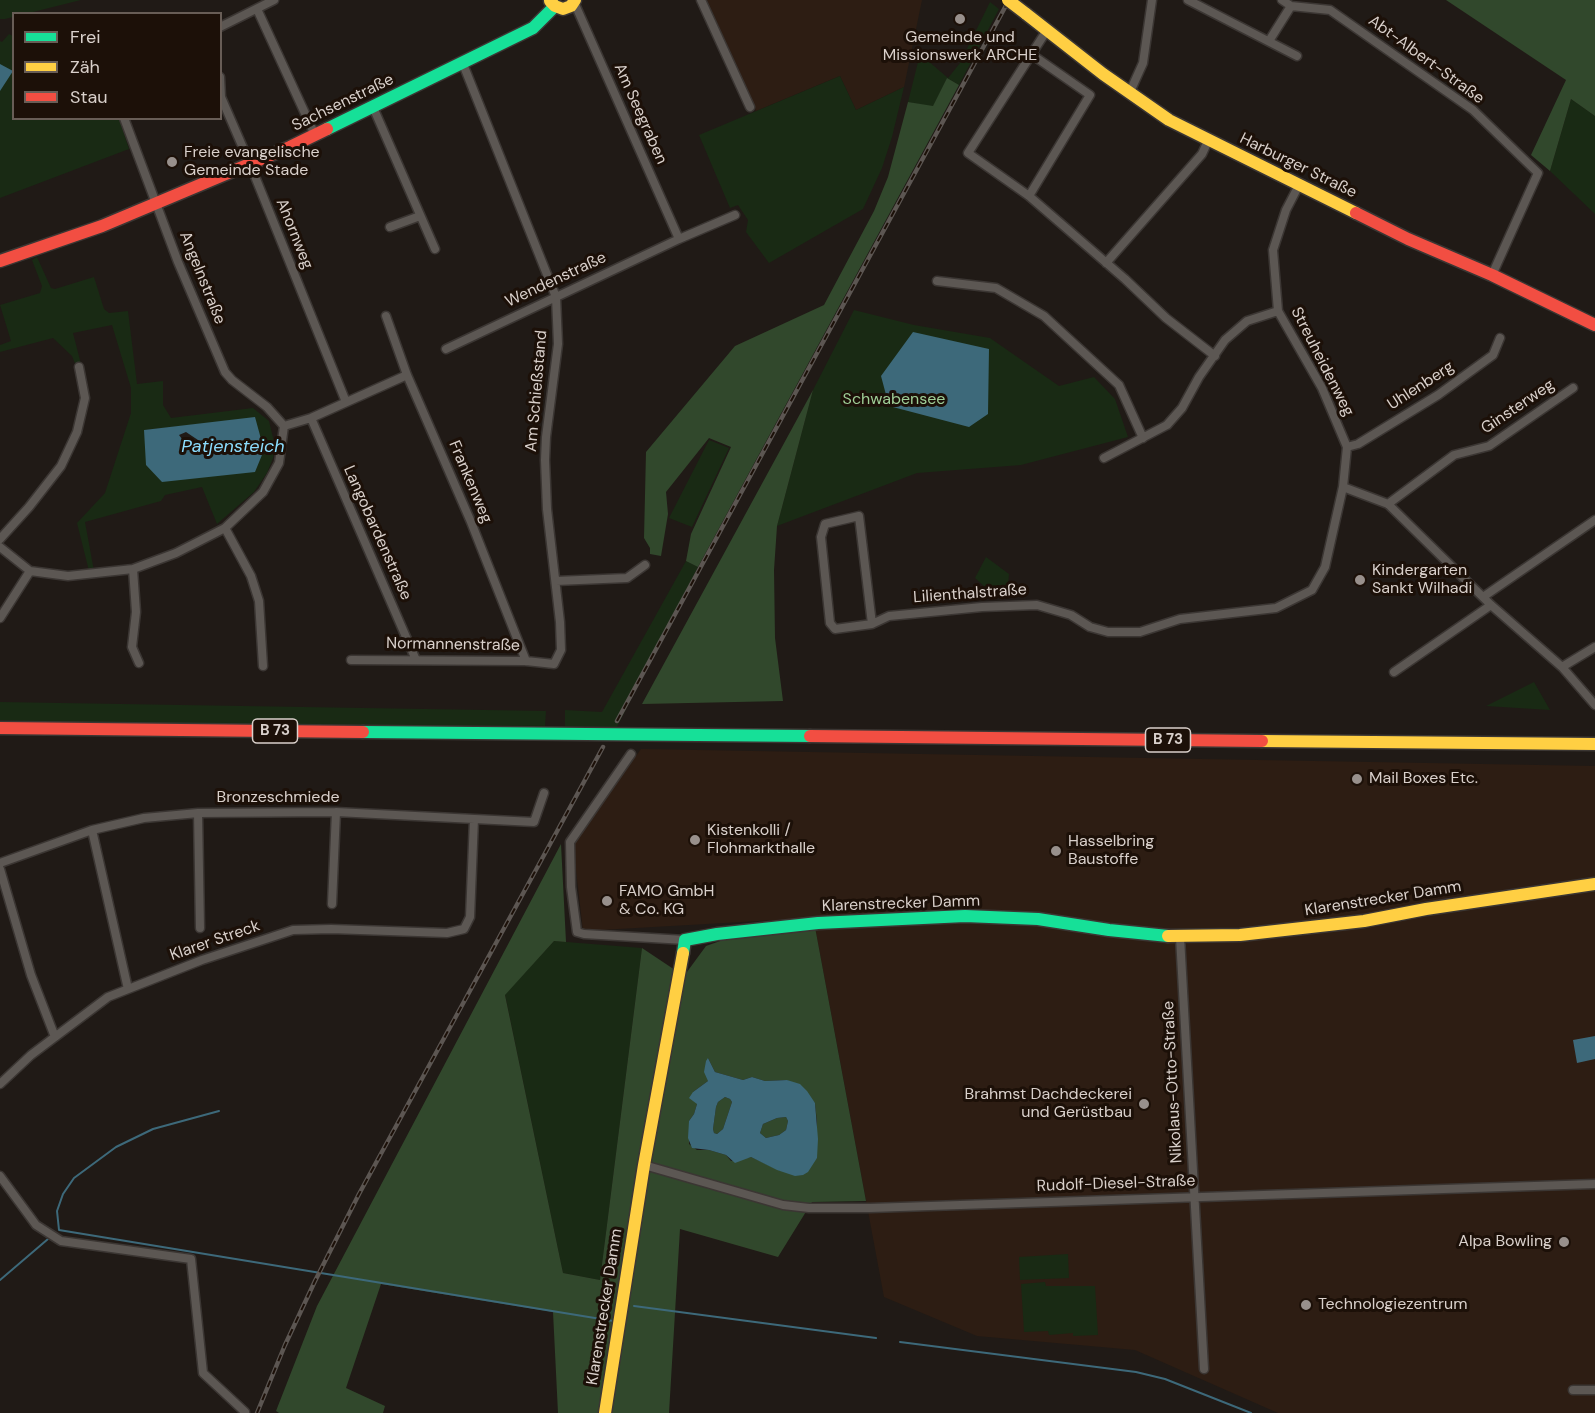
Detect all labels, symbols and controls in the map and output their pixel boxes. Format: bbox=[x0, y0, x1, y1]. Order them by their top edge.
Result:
legend bbox=[12, 12, 222, 120]
marker: Gemeinde und Missionswerk ARCHE bbox=[953, 12, 967, 26]
street label: Abt-Albert-Straße bbox=[1364, 12, 1488, 108]
text: Frei bbox=[70, 25, 101, 49]
place label: Gemeinde und Missionswerk ARCHE bbox=[883, 28, 1037, 66]
text: Zäh bbox=[70, 55, 100, 79]
street label: Am Seegraben bbox=[609, 61, 671, 167]
street label: Sachsenstraße bbox=[289, 70, 397, 136]
text: Stau bbox=[70, 85, 108, 109]
street label: Harburger Straße bbox=[1236, 129, 1360, 203]
place label: Freie evangelische Gemeinde Stade bbox=[184, 143, 320, 181]
marker: Freie evangelische Gemeinde Stade bbox=[165, 155, 179, 169]
street label: Ahornweg bbox=[271, 196, 317, 272]
street label: Angelnstraße bbox=[175, 229, 229, 327]
street label: Wendenstraße bbox=[502, 248, 610, 312]
street label: Streuheidenweg bbox=[1286, 304, 1358, 420]
street label: Am Schießstand bbox=[522, 329, 552, 453]
street label: Uhlenberg bbox=[1384, 357, 1458, 415]
street label: Ginsterweg bbox=[1478, 376, 1558, 438]
park label: Schwabensee bbox=[843, 390, 945, 410]
water label: Patjensteich bbox=[181, 436, 285, 458]
street label: Frankenweg bbox=[444, 438, 496, 526]
street label: Langobardenstraße bbox=[339, 463, 415, 603]
place label: Kindergarten Sankt Wilhadi bbox=[1372, 561, 1472, 599]
marker: Kindergarten Sankt Wilhadi bbox=[1353, 573, 1367, 587]
street label: Lilienthalstraße bbox=[913, 580, 1027, 608]
street label: Normannenstraße bbox=[386, 634, 520, 656]
road number: B 73 bbox=[252, 719, 298, 743]
road number: B 73 bbox=[1146, 728, 1190, 752]
place label: Mail Boxes Etc. bbox=[1369, 769, 1478, 789]
marker: Mail Boxes Etc. bbox=[1350, 772, 1364, 786]
street label: Bronzeschmiede bbox=[216, 788, 340, 808]
place label: Kistenkolli / Flohmarkthalle bbox=[707, 821, 815, 859]
place label: Hasselbring Baustoffe bbox=[1068, 832, 1154, 870]
marker: Kistenkolli / Flohmarkthalle bbox=[688, 833, 702, 847]
marker: Hasselbring Baustoffe bbox=[1049, 844, 1063, 858]
street label: Klarenstrecker Damm bbox=[1303, 877, 1463, 921]
place label: FAMO GmbH & Co. KG bbox=[619, 882, 714, 920]
street label: Klarenstrecker Damm bbox=[822, 892, 980, 916]
marker: FAMO GmbH & Co. KG bbox=[600, 894, 614, 908]
street label: Klarer Streck bbox=[167, 917, 263, 965]
street label: Nikolaus-Otto-Straße bbox=[1159, 1000, 1187, 1164]
place label: Brahmst Dachdeckerei und Gerüstbau bbox=[965, 1085, 1132, 1123]
marker: Brahmst Dachdeckerei und Gerüstbau bbox=[1137, 1097, 1151, 1111]
street label: Rudolf-Diesel-Straße bbox=[1036, 1172, 1196, 1196]
street label: Klarenstrecker Damm bbox=[583, 1227, 627, 1387]
place label: Alpa Bowling bbox=[1458, 1232, 1552, 1252]
marker: Alpa Bowling bbox=[1557, 1235, 1571, 1249]
place label: Technologiezentrum bbox=[1318, 1295, 1467, 1315]
marker: Technologiezentrum bbox=[1299, 1298, 1313, 1312]

